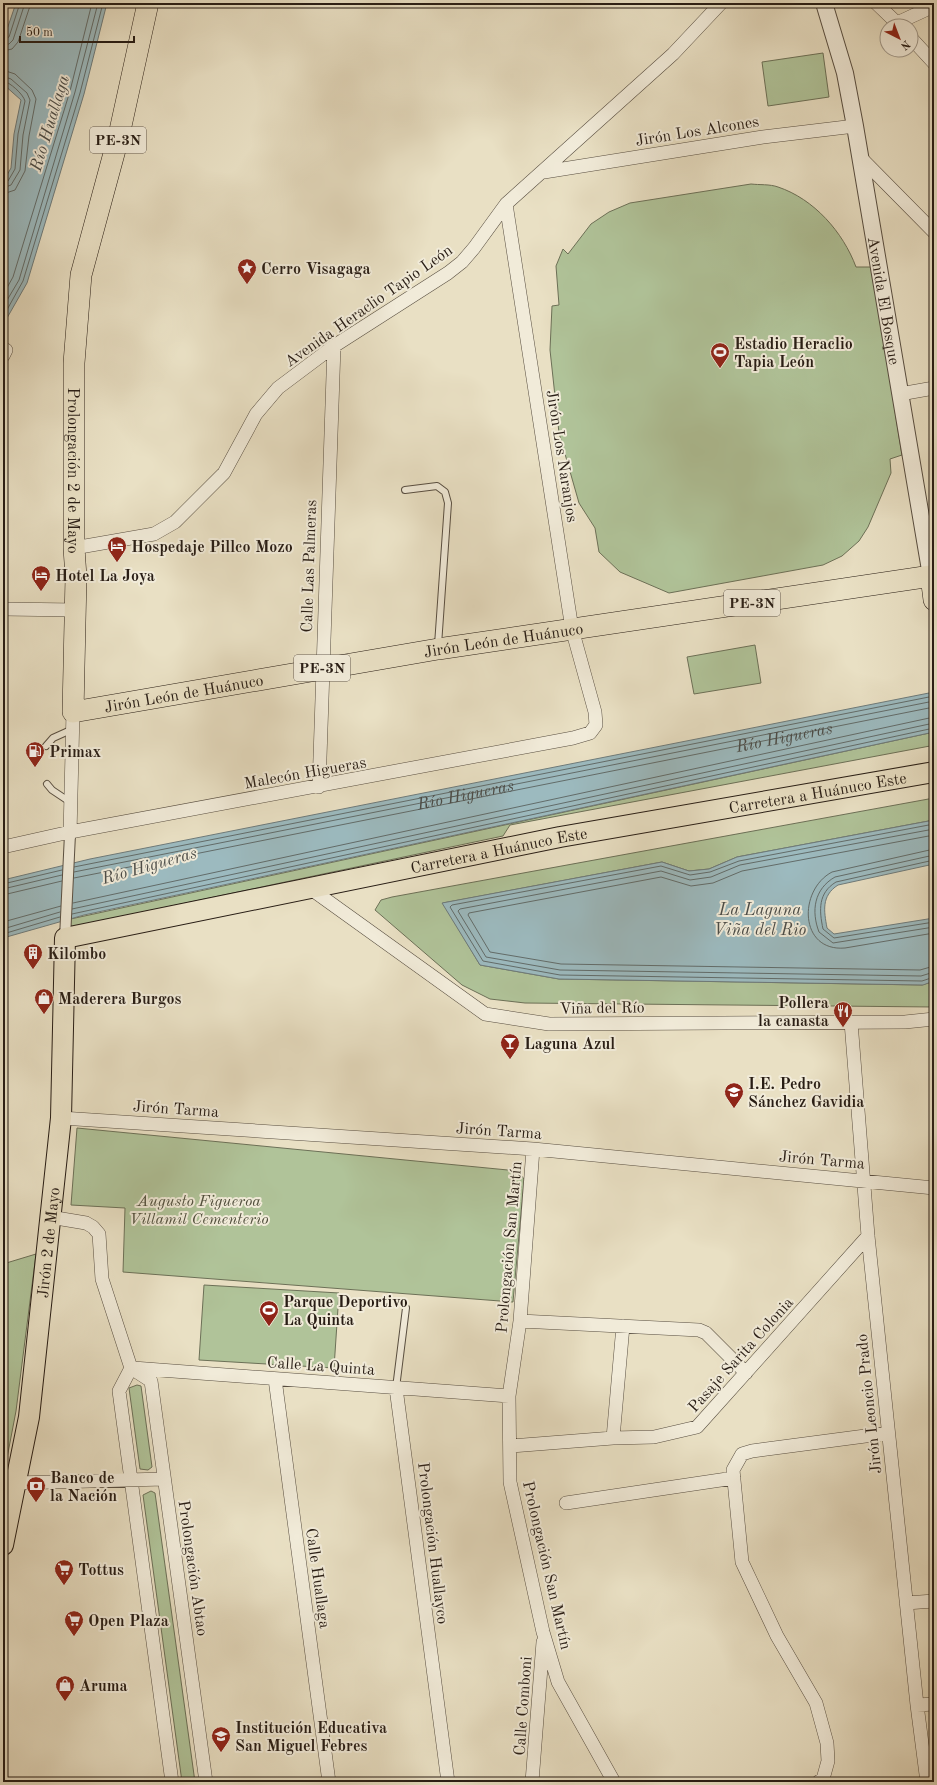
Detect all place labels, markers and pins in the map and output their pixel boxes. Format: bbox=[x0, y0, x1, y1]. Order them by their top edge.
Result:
place icon: Cerro Visagaga bbox=[236, 257, 258, 285]
place label: Cerro Visagaga bbox=[261, 262, 371, 278]
place label: Estadio Heraclio Tapia León bbox=[734, 337, 853, 371]
sports icon: Estadio Heraclio Tapia León bbox=[709, 341, 731, 369]
hotel icon: Hospedaje Pillco Mozo bbox=[106, 535, 128, 563]
place label: Hospedaje Pillco Mozo bbox=[131, 540, 293, 556]
hotel icon: Hotel La Joya bbox=[30, 564, 52, 592]
place label: Hotel La Joya bbox=[55, 569, 155, 585]
fuel station icon: Primax bbox=[24, 740, 46, 768]
place label: Primax bbox=[49, 745, 101, 761]
building icon: Kilombo bbox=[22, 942, 44, 970]
place label: Kilombo bbox=[47, 947, 106, 963]
shop icon: Maderera Burgos bbox=[33, 987, 55, 1015]
place label: Maderera Burgos bbox=[58, 992, 182, 1008]
place label: Pollera la canasta bbox=[758, 996, 829, 1030]
restaurant icon: Pollera la canasta bbox=[832, 1000, 854, 1028]
bar icon: Laguna Azul bbox=[499, 1032, 521, 1060]
place label: Laguna Azul bbox=[524, 1037, 615, 1053]
place label: I.E. Pedro Sánchez Gavidia bbox=[748, 1077, 864, 1111]
school or university icon: I.E. Pedro Sánchez Gavidia bbox=[723, 1081, 745, 1109]
place label: Parque Deportivo La Quinta bbox=[283, 1295, 408, 1329]
sports icon: Parque Deportivo La Quinta bbox=[258, 1299, 280, 1327]
place label: Banco de la Nación bbox=[50, 1471, 117, 1505]
bank icon: Banco de la Nación bbox=[25, 1475, 47, 1503]
supermarket icon: Tottus bbox=[53, 1558, 75, 1586]
place label: Tottus bbox=[78, 1563, 124, 1579]
supermarket icon: Open Plaza bbox=[63, 1609, 85, 1637]
place label: Open Plaza bbox=[88, 1614, 169, 1630]
shop icon: Aruma bbox=[54, 1674, 76, 1702]
place label: Aruma bbox=[79, 1679, 128, 1695]
place label: Institución Educativa San Miguel Febres bbox=[235, 1721, 387, 1755]
school or university icon: Institución Educativa San Miguel Febres bbox=[210, 1725, 232, 1753]

